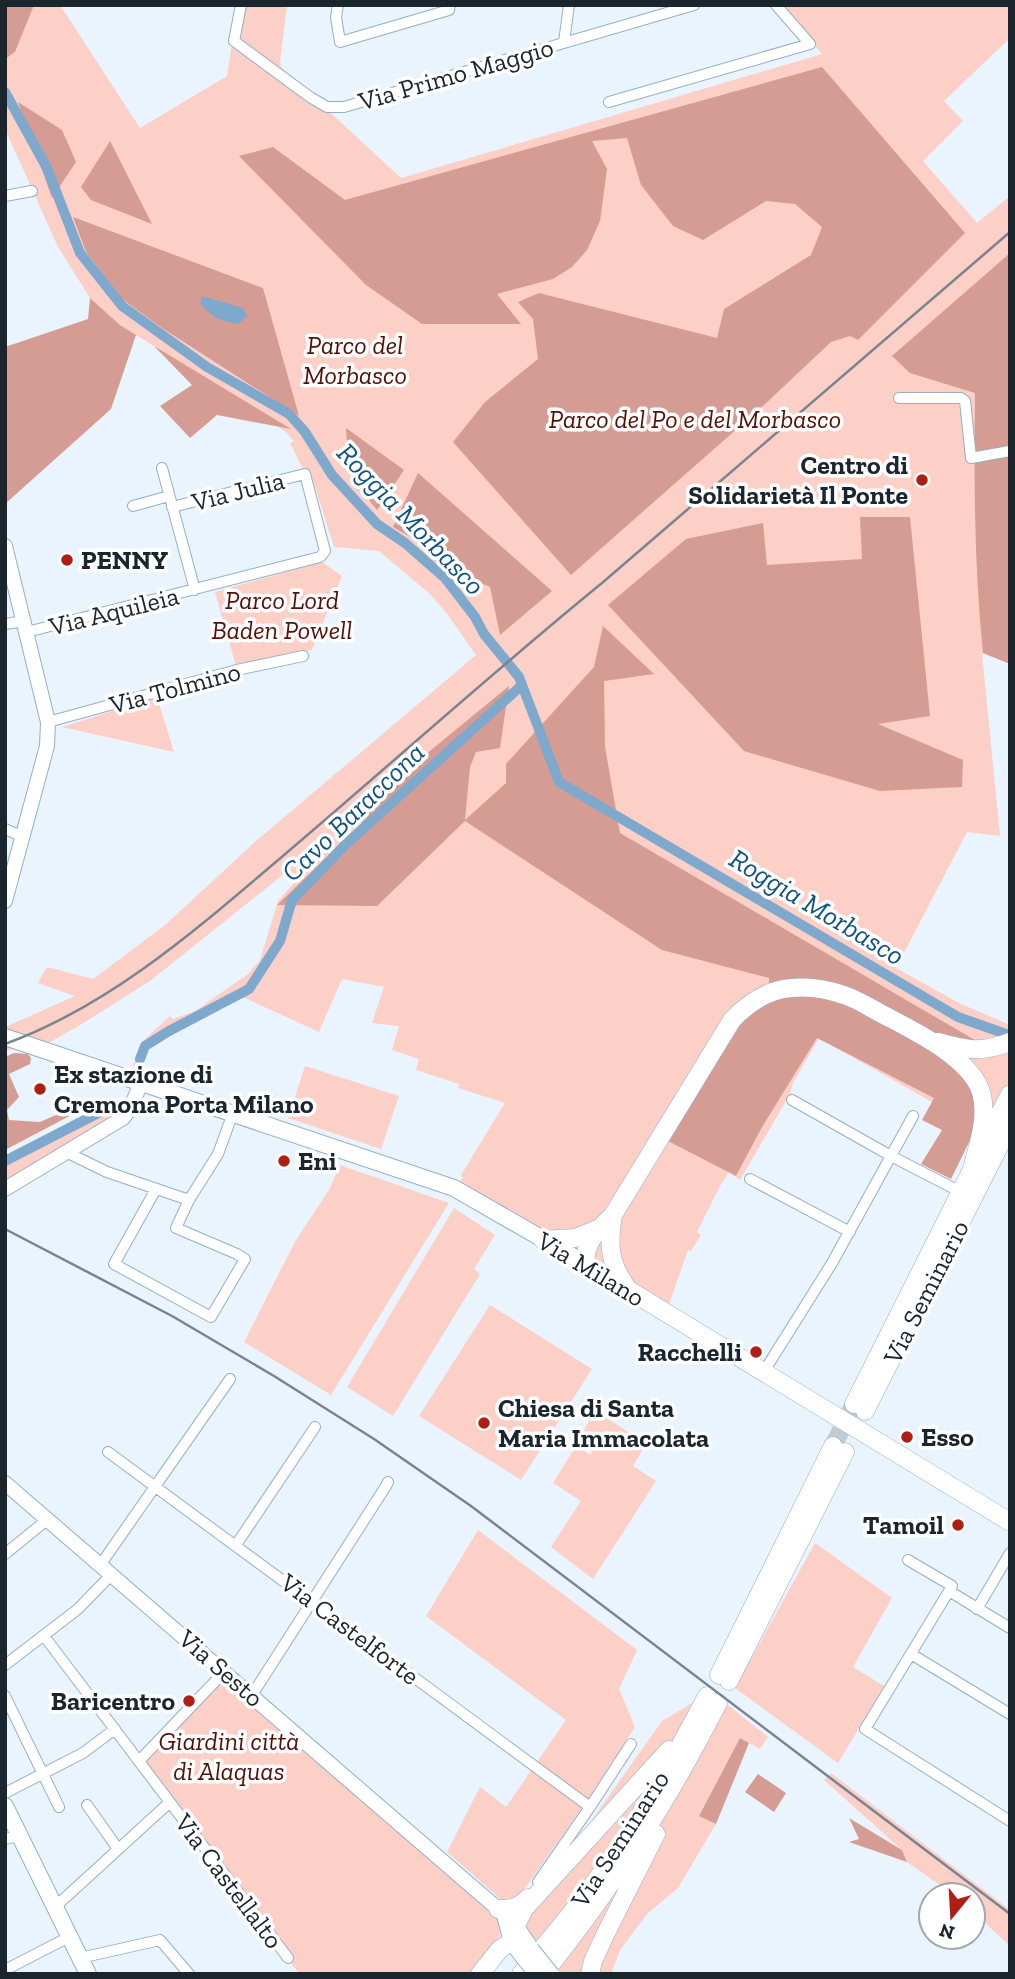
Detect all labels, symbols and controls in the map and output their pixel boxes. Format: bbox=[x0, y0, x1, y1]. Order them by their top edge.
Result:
street label: Via Primo Maggio bbox=[354, 31, 557, 117]
park label: Parco del Morbasco bbox=[303, 329, 407, 391]
park label: Parco del Po e del Morbasco bbox=[549, 403, 841, 435]
water label: Roggia Morbasco bbox=[330, 436, 492, 602]
place label: Centro di Solidarietà Il Ponte bbox=[688, 449, 908, 511]
street label: Via Julia bbox=[187, 464, 288, 518]
marker: Centro di Solidarietà Il Ponte bbox=[914, 472, 930, 488]
place label: PENNY bbox=[81, 544, 168, 576]
marker: PENNY bbox=[59, 552, 75, 568]
street label: Via Aquileia bbox=[45, 579, 183, 643]
park label: Parco Lord Baden Powell bbox=[212, 584, 352, 646]
street label: Via Tolmino bbox=[105, 655, 244, 721]
water label: Cavo Baraccona bbox=[275, 736, 431, 888]
water label: Roggia Morbasco bbox=[724, 842, 910, 972]
place label: Ex stazione di Cremona Porta Milano bbox=[54, 1058, 314, 1120]
marker: Ex stazione di Cremona Porta Milano bbox=[32, 1081, 48, 1097]
place label: Eni bbox=[298, 1145, 337, 1177]
marker: Eni bbox=[276, 1153, 292, 1169]
street label: Via Seminario bbox=[876, 1215, 976, 1370]
street label: Via Milano bbox=[530, 1224, 651, 1314]
place label: Racchelli bbox=[638, 1336, 742, 1368]
marker: Racchelli bbox=[748, 1344, 764, 1360]
place label: Chiesa di Santa Maria Immacolata bbox=[498, 1392, 709, 1454]
marker: Chiesa di Santa Maria Immacolata bbox=[476, 1415, 492, 1431]
place label: Esso bbox=[921, 1421, 974, 1453]
marker: Esso bbox=[899, 1429, 915, 1445]
place label: Tamoil bbox=[863, 1509, 944, 1541]
marker: Tamoil bbox=[950, 1517, 966, 1533]
street label: Via Castelforte bbox=[273, 1566, 426, 1692]
street label: Via Sesto bbox=[171, 1622, 270, 1714]
place label: Baricentro bbox=[51, 1685, 175, 1717]
marker: Baricentro bbox=[181, 1693, 197, 1709]
park label: Giardini città di Alaquas bbox=[159, 1725, 299, 1787]
street label: Via Seminario bbox=[563, 1765, 676, 1914]
street label: Via Castellalto bbox=[167, 1806, 290, 1955]
north arrow bbox=[917, 1881, 987, 1951]
text: N bbox=[936, 1919, 957, 1945]

